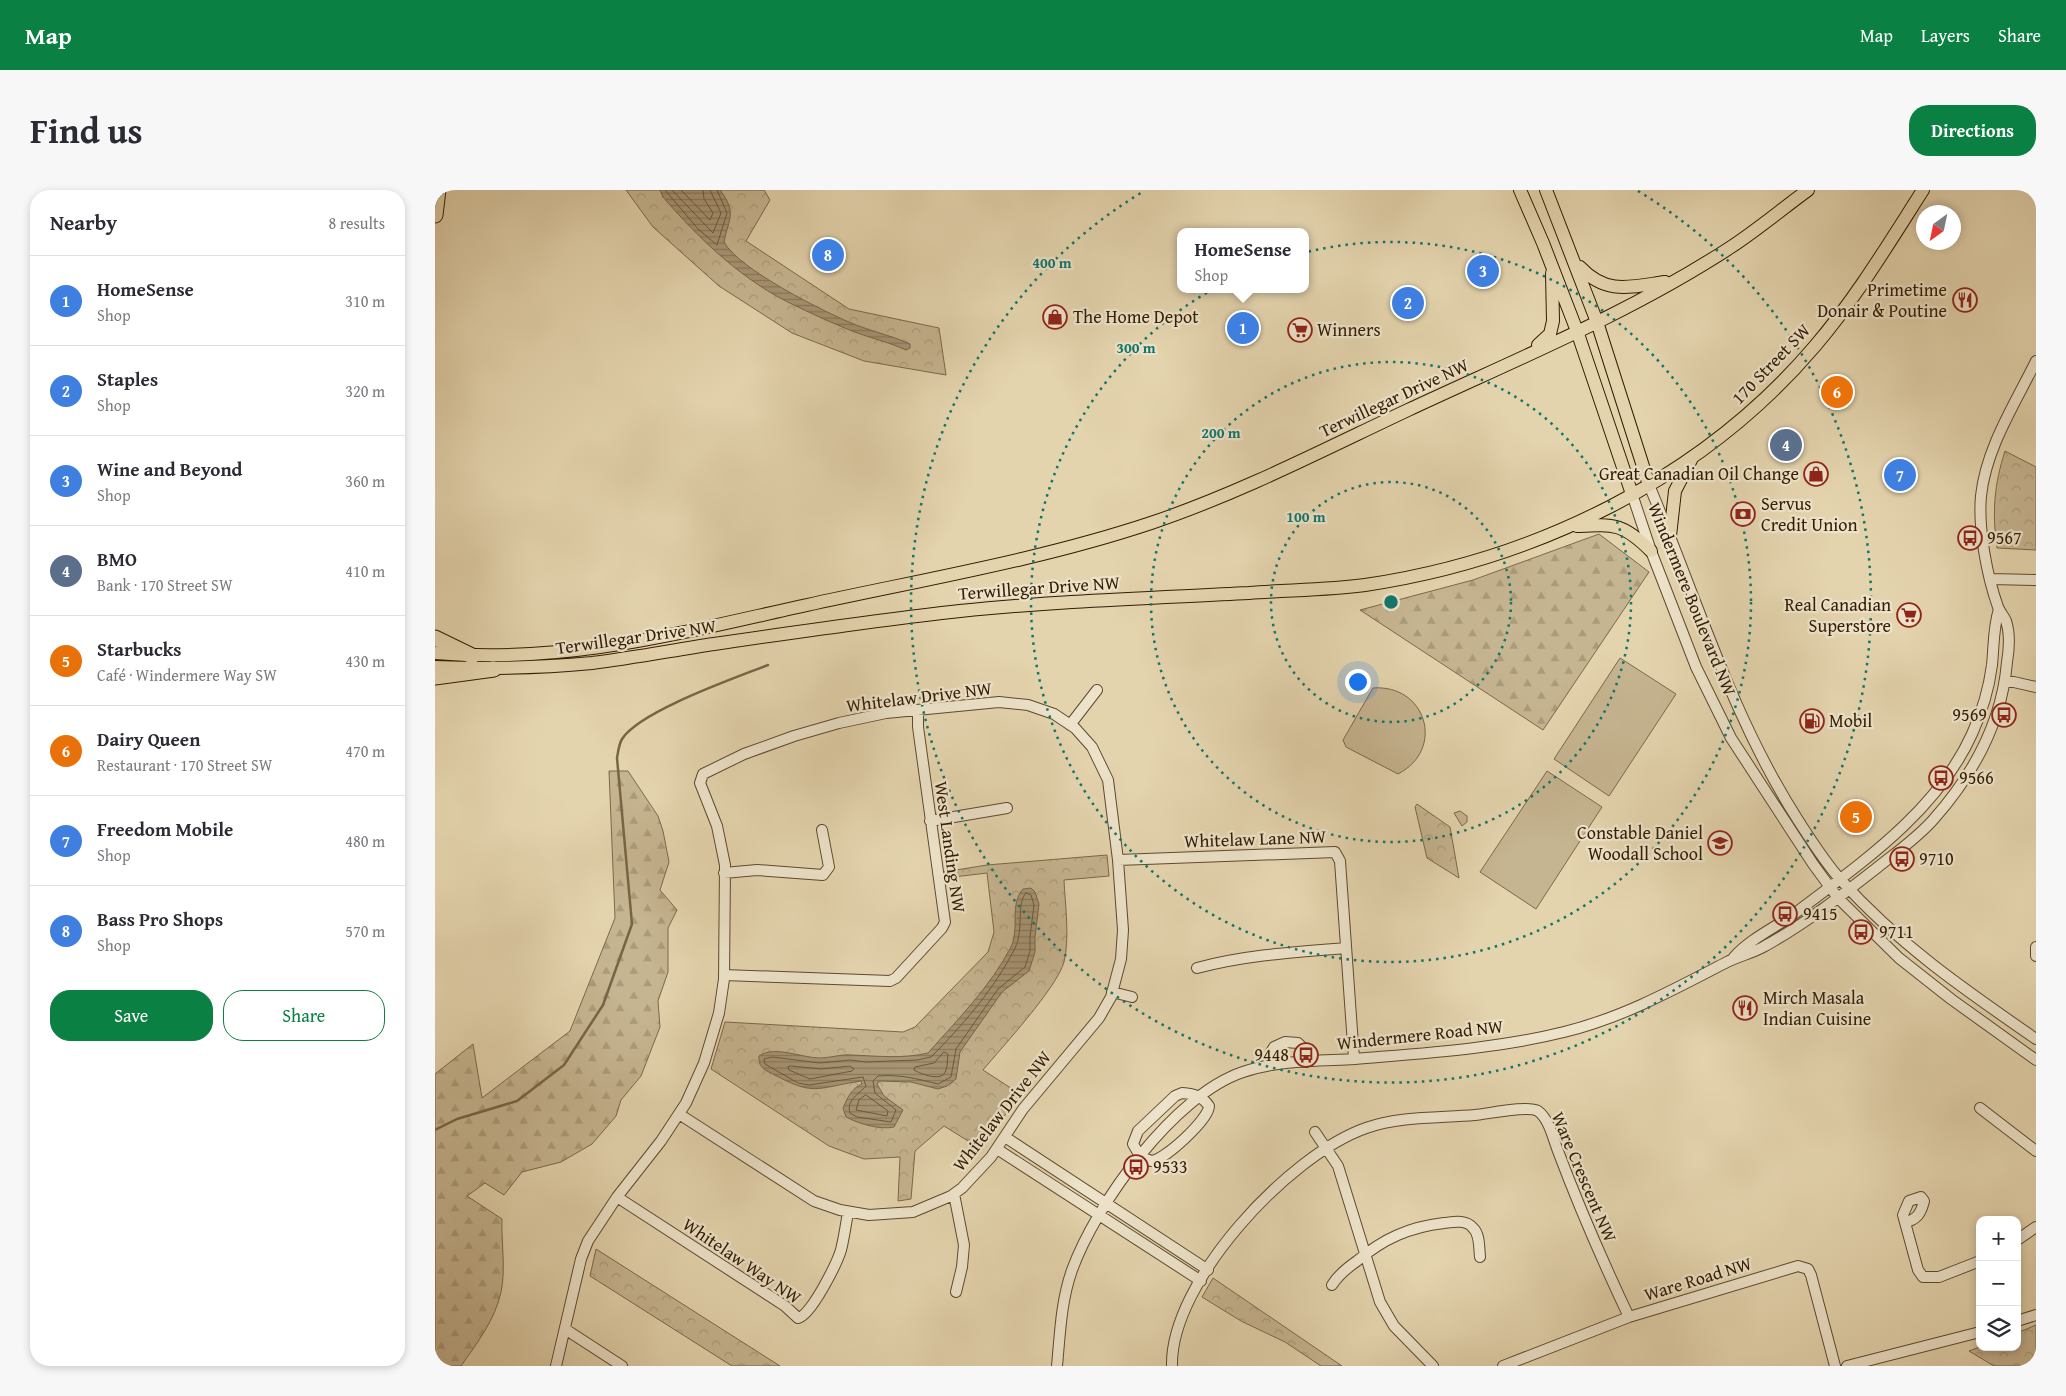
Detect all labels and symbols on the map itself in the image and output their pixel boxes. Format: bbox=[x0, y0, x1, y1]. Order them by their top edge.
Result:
north arrow bbox=[1916, 205, 1961, 250]
pin: 8 bbox=[812, 236, 844, 274]
text: 400 m bbox=[1032, 252, 1072, 273]
pin: 3 bbox=[1467, 252, 1499, 290]
place label: Primetime Donair & Poutine bbox=[1817, 276, 1947, 324]
pin: 2 bbox=[1392, 284, 1424, 322]
restaurant icon: Primetime Donair & Poutine bbox=[1952, 287, 1978, 313]
place label: The Home Depot bbox=[1073, 303, 1199, 330]
shop icon: The Home Depot bbox=[1042, 304, 1068, 330]
pin: 1 bbox=[1227, 309, 1259, 347]
place label: Winners bbox=[1317, 316, 1381, 343]
supermarket icon: Winners bbox=[1287, 317, 1313, 343]
street label: 170 Street SW bbox=[1725, 317, 1817, 410]
text: 300 m bbox=[1116, 337, 1156, 358]
street label: Terwillegar Drive NW bbox=[1315, 351, 1473, 444]
pin: 6 bbox=[1821, 373, 1853, 411]
text: 200 m bbox=[1201, 422, 1241, 443]
pin: 4 bbox=[1770, 426, 1802, 464]
pin: 7 bbox=[1884, 456, 1916, 494]
place label: Great Canadian Oil Change bbox=[1599, 460, 1799, 487]
shop icon: Great Canadian Oil Change bbox=[1803, 461, 1829, 487]
place label: Servus Credit Union bbox=[1761, 490, 1858, 538]
street label: Windermere Boulevard NW bbox=[1641, 498, 1744, 700]
bank icon: Servus Credit Union bbox=[1730, 501, 1756, 527]
text: 100 m bbox=[1286, 506, 1326, 527]
place label: 9567 bbox=[1987, 524, 2022, 551]
bus stop icon: 9567 bbox=[1957, 525, 1983, 551]
street label: Terwillegar Drive NW bbox=[957, 568, 1121, 607]
place label: Real Canadian Superstore bbox=[1784, 591, 1891, 639]
centre of rings bbox=[1382, 593, 1400, 611]
supermarket icon: Real Canadian Superstore bbox=[1896, 602, 1922, 628]
street label: Terwillegar Drive NW bbox=[554, 612, 719, 661]
your location bbox=[1345, 669, 1371, 695]
street label: Whitelaw Drive NW bbox=[844, 674, 994, 719]
place label: 9569 bbox=[1952, 701, 1987, 728]
bus stop icon: 9569 bbox=[1991, 702, 2017, 728]
place label: Mobil bbox=[1829, 707, 1872, 734]
fuel station icon: Mobil bbox=[1799, 708, 1825, 734]
place label: 9566 bbox=[1959, 764, 1994, 791]
bus stop icon: 9566 bbox=[1928, 765, 1954, 791]
street label: West Landing NW bbox=[928, 779, 973, 915]
pin: 5 bbox=[1840, 798, 1872, 836]
place label: Constable Daniel Woodall School bbox=[1577, 819, 1703, 867]
street label: Whitelaw Lane NW bbox=[1183, 823, 1327, 854]
school or university icon: Constable Daniel Woodall School bbox=[1707, 830, 1733, 856]
place label: 9710 bbox=[1919, 845, 1954, 872]
bus stop icon: 9710 bbox=[1889, 846, 1915, 872]
place label: 9415 bbox=[1803, 900, 1838, 927]
bus stop icon: 9415 bbox=[1772, 901, 1798, 927]
place label: 9711 bbox=[1879, 918, 1914, 945]
bus stop icon: 9711 bbox=[1848, 919, 1874, 945]
place label: Mirch Masala Indian Cuisine bbox=[1763, 984, 1871, 1032]
restaurant icon: Mirch Masala Indian Cuisine bbox=[1732, 995, 1758, 1021]
street label: Windermere Road NW bbox=[1335, 1012, 1505, 1057]
place label: 9448 bbox=[1254, 1041, 1289, 1068]
bus stop icon: 9448 bbox=[1293, 1042, 1319, 1068]
street label: Whitelaw Drive NW bbox=[946, 1044, 1058, 1177]
street label: Ware Crescent NW bbox=[1545, 1108, 1624, 1247]
place label: 9533 bbox=[1153, 1153, 1188, 1180]
bus stop icon: 9533 bbox=[1123, 1154, 1149, 1180]
street label: Whitelaw Way NW bbox=[677, 1211, 808, 1311]
street label: Ware Road NW bbox=[1641, 1249, 1756, 1308]

